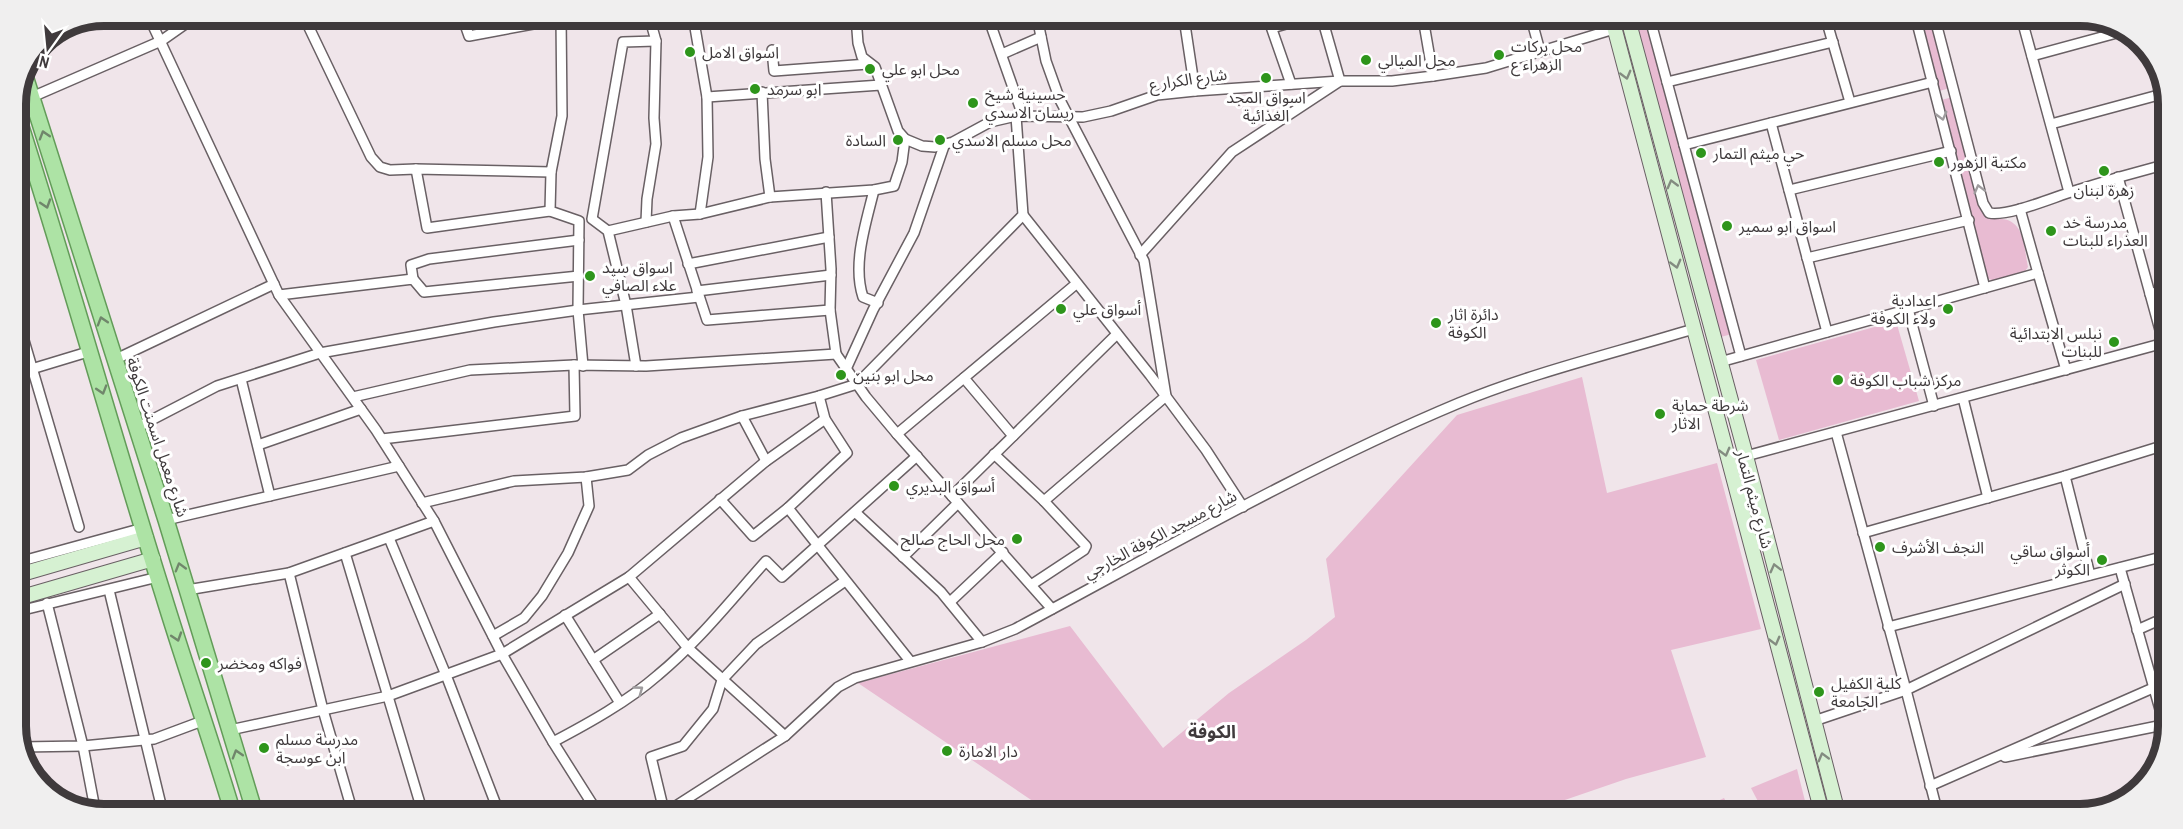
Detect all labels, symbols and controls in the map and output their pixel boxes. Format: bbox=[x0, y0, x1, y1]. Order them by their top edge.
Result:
north arrow bbox=[18, 18, 78, 78]
place label: محل بركات الزهراء ع bbox=[1511, 35, 1582, 77]
place label: اسواق الامل bbox=[702, 41, 779, 63]
marker: اسواق الامل bbox=[683, 45, 697, 59]
marker: محل بركات الزهراء ع bbox=[1492, 48, 1506, 62]
place label: محل الميالي bbox=[1378, 49, 1456, 73]
text: N bbox=[37, 51, 52, 74]
marker: محل الميالي bbox=[1359, 53, 1373, 67]
place label: محل ابو علي bbox=[882, 58, 960, 82]
marker: محل ابو علي bbox=[863, 62, 877, 76]
street label: شارع الكرار ع bbox=[1148, 63, 1229, 97]
one-way arrow bbox=[1619, 70, 1632, 80]
marker: اسواق المجد الغذائية bbox=[1259, 71, 1273, 85]
place label: ابو سرمد bbox=[767, 78, 821, 100]
marker: ابو سرمد bbox=[748, 82, 762, 96]
place label: حسينية شيخ ريسان الاسدي bbox=[985, 83, 1074, 125]
place label: اسواق المجد الغذائية bbox=[1226, 86, 1306, 126]
marker: حسينية شيخ ريسان الاسدي bbox=[966, 96, 980, 110]
one-way arrow bbox=[1935, 111, 1947, 121]
place label: السادة bbox=[846, 129, 886, 151]
place label: محل مسلم الاسدي bbox=[952, 129, 1072, 153]
one-way arrow bbox=[38, 130, 51, 141]
marker: السادة bbox=[891, 133, 905, 147]
marker: محل مسلم الاسدي bbox=[933, 133, 947, 147]
place label: حي ميثم التمار bbox=[1712, 142, 1805, 166]
marker: حي ميثم التمار bbox=[1694, 146, 1708, 160]
place label: مكتبة الزهور bbox=[1950, 151, 2027, 173]
marker: مكتبة الزهور bbox=[1932, 155, 1946, 169]
marker: زهرة لبنان bbox=[2097, 164, 2111, 178]
one-way arrow bbox=[1667, 179, 1680, 189]
place label: زهرة لبنان bbox=[2074, 179, 2135, 201]
one-way arrow bbox=[1974, 184, 1987, 194]
one-way arrow bbox=[39, 198, 51, 209]
place label: مدرسة خد العذراء للبنات bbox=[2063, 211, 2148, 251]
place label: اسواق ابو سمير bbox=[1738, 215, 1836, 237]
marker: اسواق ابو سمير bbox=[1720, 219, 1734, 233]
marker: مدرسة خد العذراء للبنات bbox=[2044, 224, 2058, 238]
place label: اسواق سيد علاء الصافي bbox=[602, 256, 677, 298]
one-way arrow bbox=[1668, 259, 1681, 269]
marker: اسواق سيد علاء الصافي bbox=[583, 269, 597, 283]
place label: اعدادية ولاء الكوفة bbox=[1871, 289, 1936, 329]
place label: أسواق علي bbox=[1073, 298, 1141, 322]
marker: أسواق علي bbox=[1054, 302, 1068, 316]
marker: اعدادية ولاء الكوفة bbox=[1941, 302, 1955, 316]
place label: دائرة اثار الكوفة bbox=[1447, 303, 1499, 343]
one-way arrow bbox=[97, 316, 109, 327]
marker: دائرة اثار الكوفة bbox=[1429, 316, 1443, 330]
place label: نبلس الابتدائية للبنات bbox=[2010, 322, 2102, 362]
marker: نبلس الابتدائية للبنات bbox=[2107, 335, 2121, 349]
street label: شارع معمل اسمنت الكوفة bbox=[120, 354, 194, 520]
place label: محل ابو بنين bbox=[853, 364, 934, 386]
marker: محل ابو بنين bbox=[834, 368, 848, 382]
place label: مركز شباب الكوفة bbox=[1850, 369, 1961, 391]
marker: مركز شباب الكوفة bbox=[1831, 373, 1845, 387]
one-way arrow bbox=[95, 384, 107, 395]
place label: شرطة حماية الاثار bbox=[1671, 394, 1749, 434]
marker: شرطة حماية الاثار bbox=[1653, 407, 1667, 421]
street label: شارع ميثم التمار bbox=[1729, 446, 1779, 551]
one-way arrow bbox=[1718, 447, 1731, 457]
place label: أسواق البديري bbox=[906, 475, 995, 499]
marker: أسواق البديري bbox=[887, 479, 901, 493]
street label: شارع مسجد الكوفة الخارجي bbox=[1079, 484, 1241, 586]
place label: محل الحاج صالح bbox=[901, 528, 1005, 552]
marker: محل الحاج صالح bbox=[1010, 532, 1024, 546]
place label: النجف الأشرف bbox=[1892, 536, 1984, 558]
marker: النجف الأشرف bbox=[1873, 540, 1887, 554]
place label: أسواق ساقي الكوثر bbox=[2010, 540, 2090, 580]
marker: أسواق ساقي الكوثر bbox=[2095, 553, 2109, 567]
one-way arrow bbox=[175, 562, 187, 573]
one-way arrow bbox=[1769, 563, 1782, 573]
one-way arrow bbox=[170, 631, 182, 642]
one-way arrow bbox=[1768, 636, 1781, 646]
place label: فواكه ومخضر bbox=[217, 652, 302, 674]
marker: فواكه ومخضر bbox=[199, 656, 213, 670]
place label: كلية الكفيل الجامعة bbox=[1831, 672, 1902, 712]
marker: كلية الكفيل الجامعة bbox=[1812, 685, 1826, 699]
one-way arrow bbox=[632, 686, 643, 697]
district label: الكوفة bbox=[1188, 719, 1236, 744]
place label: مدرسة مسلم ابن عوسجة bbox=[276, 728, 358, 768]
place label: دار الامارة bbox=[959, 740, 1018, 762]
marker: مدرسة مسلم ابن عوسجة bbox=[257, 741, 271, 755]
marker: دار الامارة bbox=[940, 744, 954, 758]
one-way arrow bbox=[232, 749, 244, 760]
one-way arrow bbox=[1818, 752, 1830, 763]

